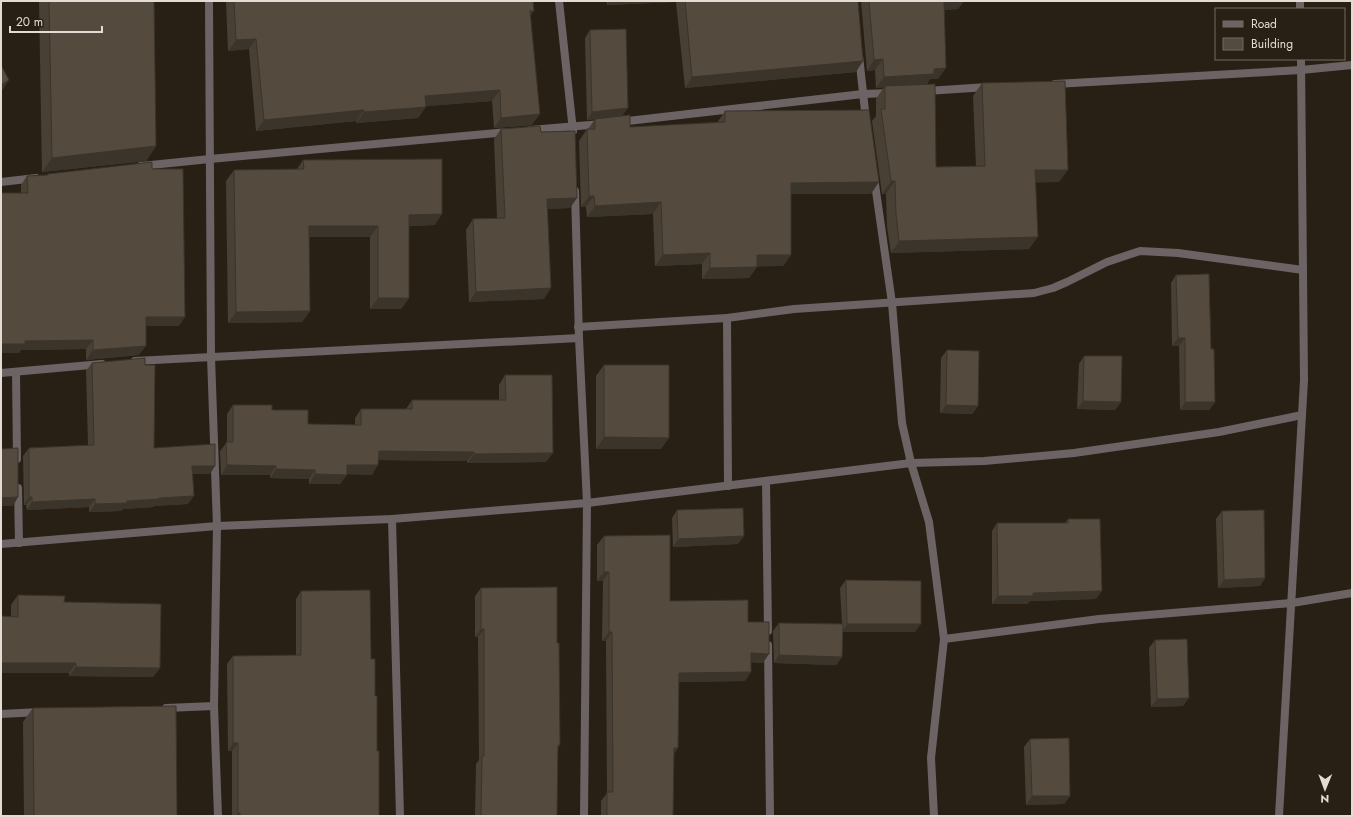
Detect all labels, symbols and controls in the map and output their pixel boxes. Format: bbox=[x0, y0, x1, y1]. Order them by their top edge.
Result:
scale bar bbox=[10, 8, 102, 34]
legend bbox=[1215, 8, 1345, 60]
text: 20 m bbox=[16, 13, 43, 31]
text: Road bbox=[1251, 15, 1277, 33]
text: Building bbox=[1251, 35, 1293, 53]
north arrow bbox=[1305, 769, 1345, 809]
text: N bbox=[1320, 791, 1329, 807]

